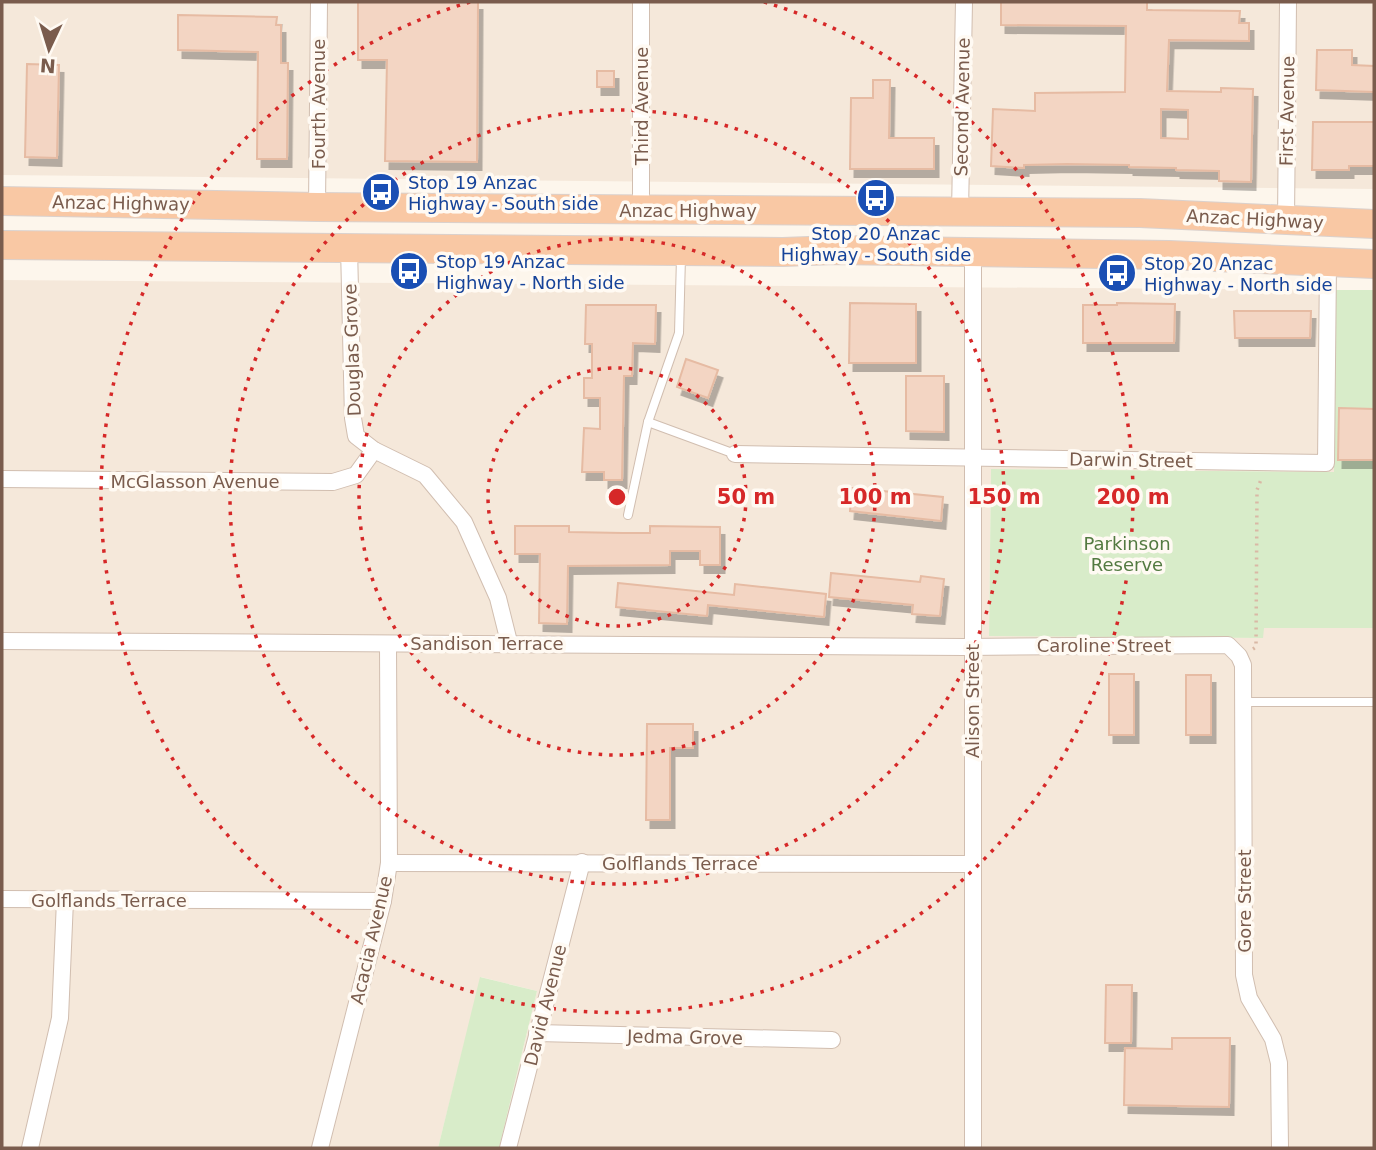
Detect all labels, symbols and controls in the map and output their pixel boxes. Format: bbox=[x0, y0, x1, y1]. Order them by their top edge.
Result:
north arrow bbox=[14, 14, 84, 84]
street label: Second Avenue bbox=[950, 37, 974, 177]
street label: Fourth Avenue bbox=[308, 39, 329, 169]
street label: Third Avenue bbox=[631, 47, 652, 166]
text: N bbox=[39, 54, 57, 77]
street label: First Avenue bbox=[1276, 56, 1298, 166]
bus stop icon: Stop 19 Anzac Highway - South side bbox=[360, 171, 402, 213]
place label: Stop 19 Anzac Highway - South side bbox=[408, 172, 599, 214]
bus stop icon: Stop 20 Anzac Highway - South side bbox=[855, 177, 897, 219]
street label: Anzac Highway bbox=[52, 191, 190, 215]
street label: Anzac Highway bbox=[619, 200, 757, 221]
street label: Anzac Highway bbox=[1186, 205, 1325, 233]
place label: Stop 20 Anzac Highway - South side bbox=[781, 223, 971, 265]
bus stop icon: Stop 19 Anzac Highway - North side bbox=[388, 250, 430, 292]
place label: Stop 19 Anzac Highway - North side bbox=[436, 251, 625, 293]
bus stop icon: Stop 20 Anzac Highway - North side bbox=[1096, 252, 1138, 294]
place label: Stop 20 Anzac Highway - North side bbox=[1144, 253, 1333, 295]
street label: Douglas Grove bbox=[339, 283, 365, 417]
street label: Darwin Street bbox=[1069, 448, 1193, 472]
street label: McGlasson Avenue bbox=[110, 471, 280, 492]
centre of rings bbox=[605, 485, 629, 509]
text: 50 m bbox=[717, 485, 775, 509]
text: 100 m bbox=[838, 485, 912, 509]
text: 150 m bbox=[967, 485, 1041, 509]
text: 200 m bbox=[1096, 485, 1170, 509]
park label: Parkinson Reserve bbox=[1083, 533, 1171, 575]
street label: Sandison Terrace bbox=[410, 633, 564, 654]
street label: Caroline Street bbox=[1037, 635, 1171, 656]
street label: Alison Street bbox=[962, 644, 983, 758]
street label: Gore Street bbox=[1234, 849, 1255, 953]
street label: Golflands Terrace bbox=[602, 853, 758, 874]
street label: Acacia Avenue bbox=[346, 874, 396, 1006]
street label: Golflands Terrace bbox=[31, 890, 187, 911]
street label: David Avenue bbox=[520, 942, 570, 1068]
street label: Jedma Grove bbox=[626, 1025, 743, 1049]

